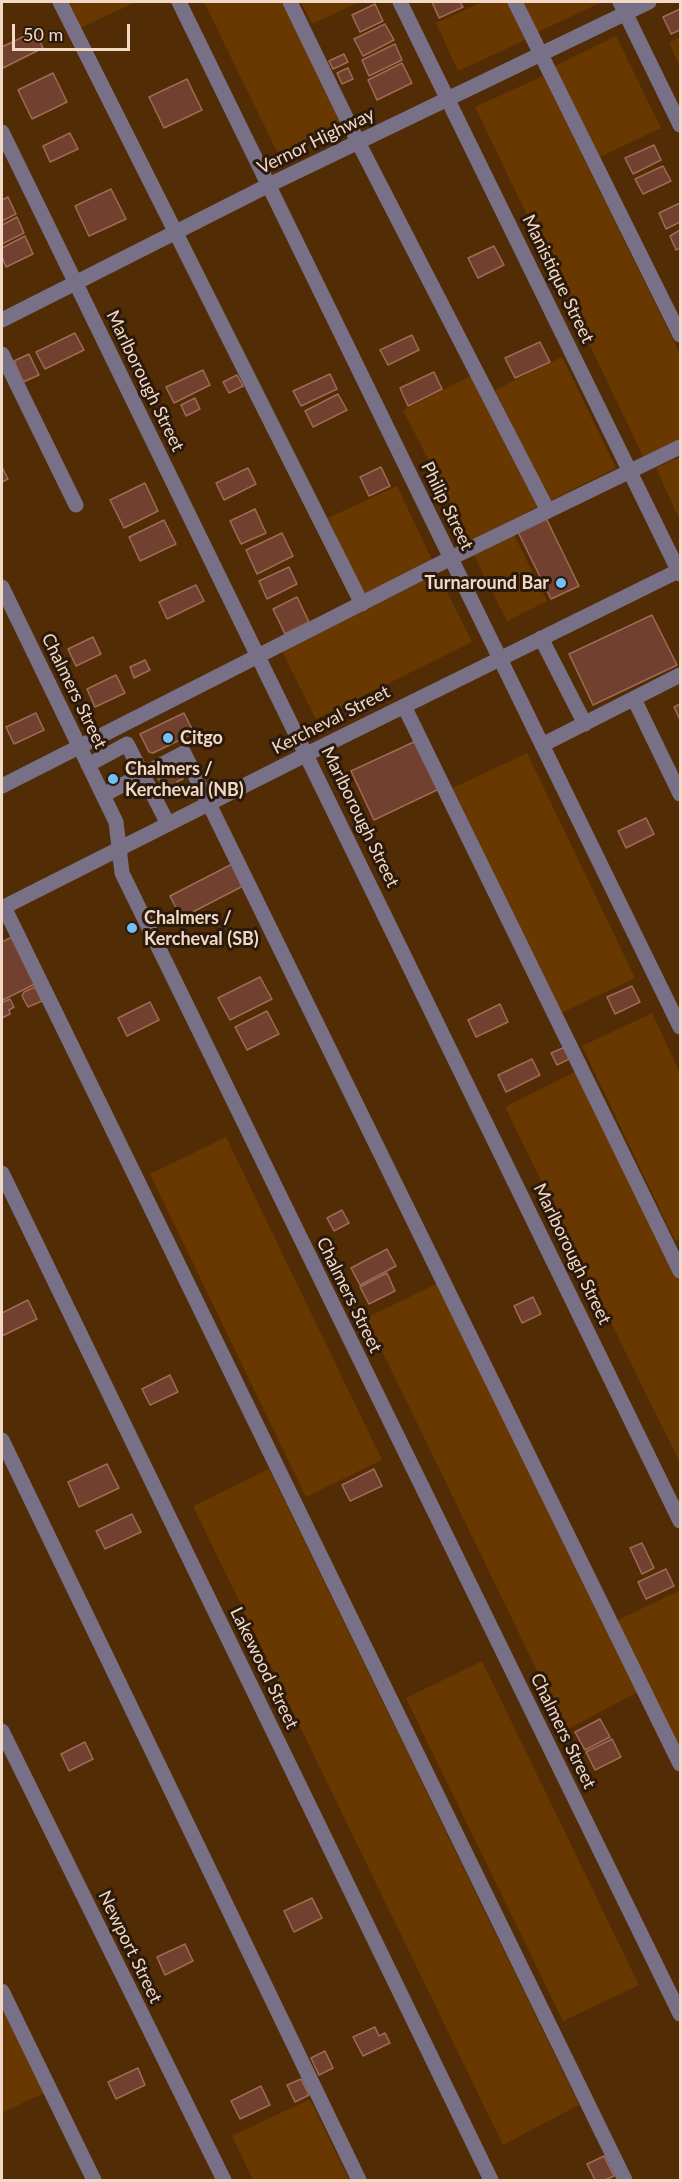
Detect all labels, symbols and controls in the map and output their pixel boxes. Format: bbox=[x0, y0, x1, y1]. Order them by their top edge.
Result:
scale bar bbox=[15, 12, 134, 50]
text: 50 m bbox=[23, 23, 63, 45]
street label: Vernor Highway bbox=[254, 103, 378, 179]
street label: Manistique Street bbox=[518, 211, 598, 347]
street label: Marlborough Street bbox=[101, 307, 189, 455]
street label: Philip Street bbox=[416, 458, 478, 554]
place label: Turnaround Bar bbox=[424, 572, 549, 594]
marker: Turnaround Bar bbox=[554, 576, 568, 590]
street label: Chalmers Street bbox=[37, 630, 111, 752]
street label: Kercheval Street bbox=[269, 681, 393, 759]
place label: Citgo bbox=[180, 727, 223, 749]
marker: Citgo bbox=[161, 731, 175, 745]
street label: Marlborough Street bbox=[316, 743, 404, 891]
place label: Chalmers / Kercheval (NB) bbox=[125, 758, 244, 800]
marker: Chalmers / Kercheval (NB) bbox=[106, 772, 120, 786]
place label: Chalmers / Kercheval (SB) bbox=[144, 907, 259, 950]
marker: Chalmers / Kercheval (SB) bbox=[125, 921, 139, 935]
street label: Marlborough Street bbox=[528, 1180, 616, 1328]
street label: Chalmers Street bbox=[312, 1234, 386, 1356]
street label: Lakewood Street bbox=[225, 1604, 303, 1732]
street label: Chalmers Street bbox=[526, 1670, 600, 1792]
street label: Newport Street bbox=[93, 1887, 167, 2007]

